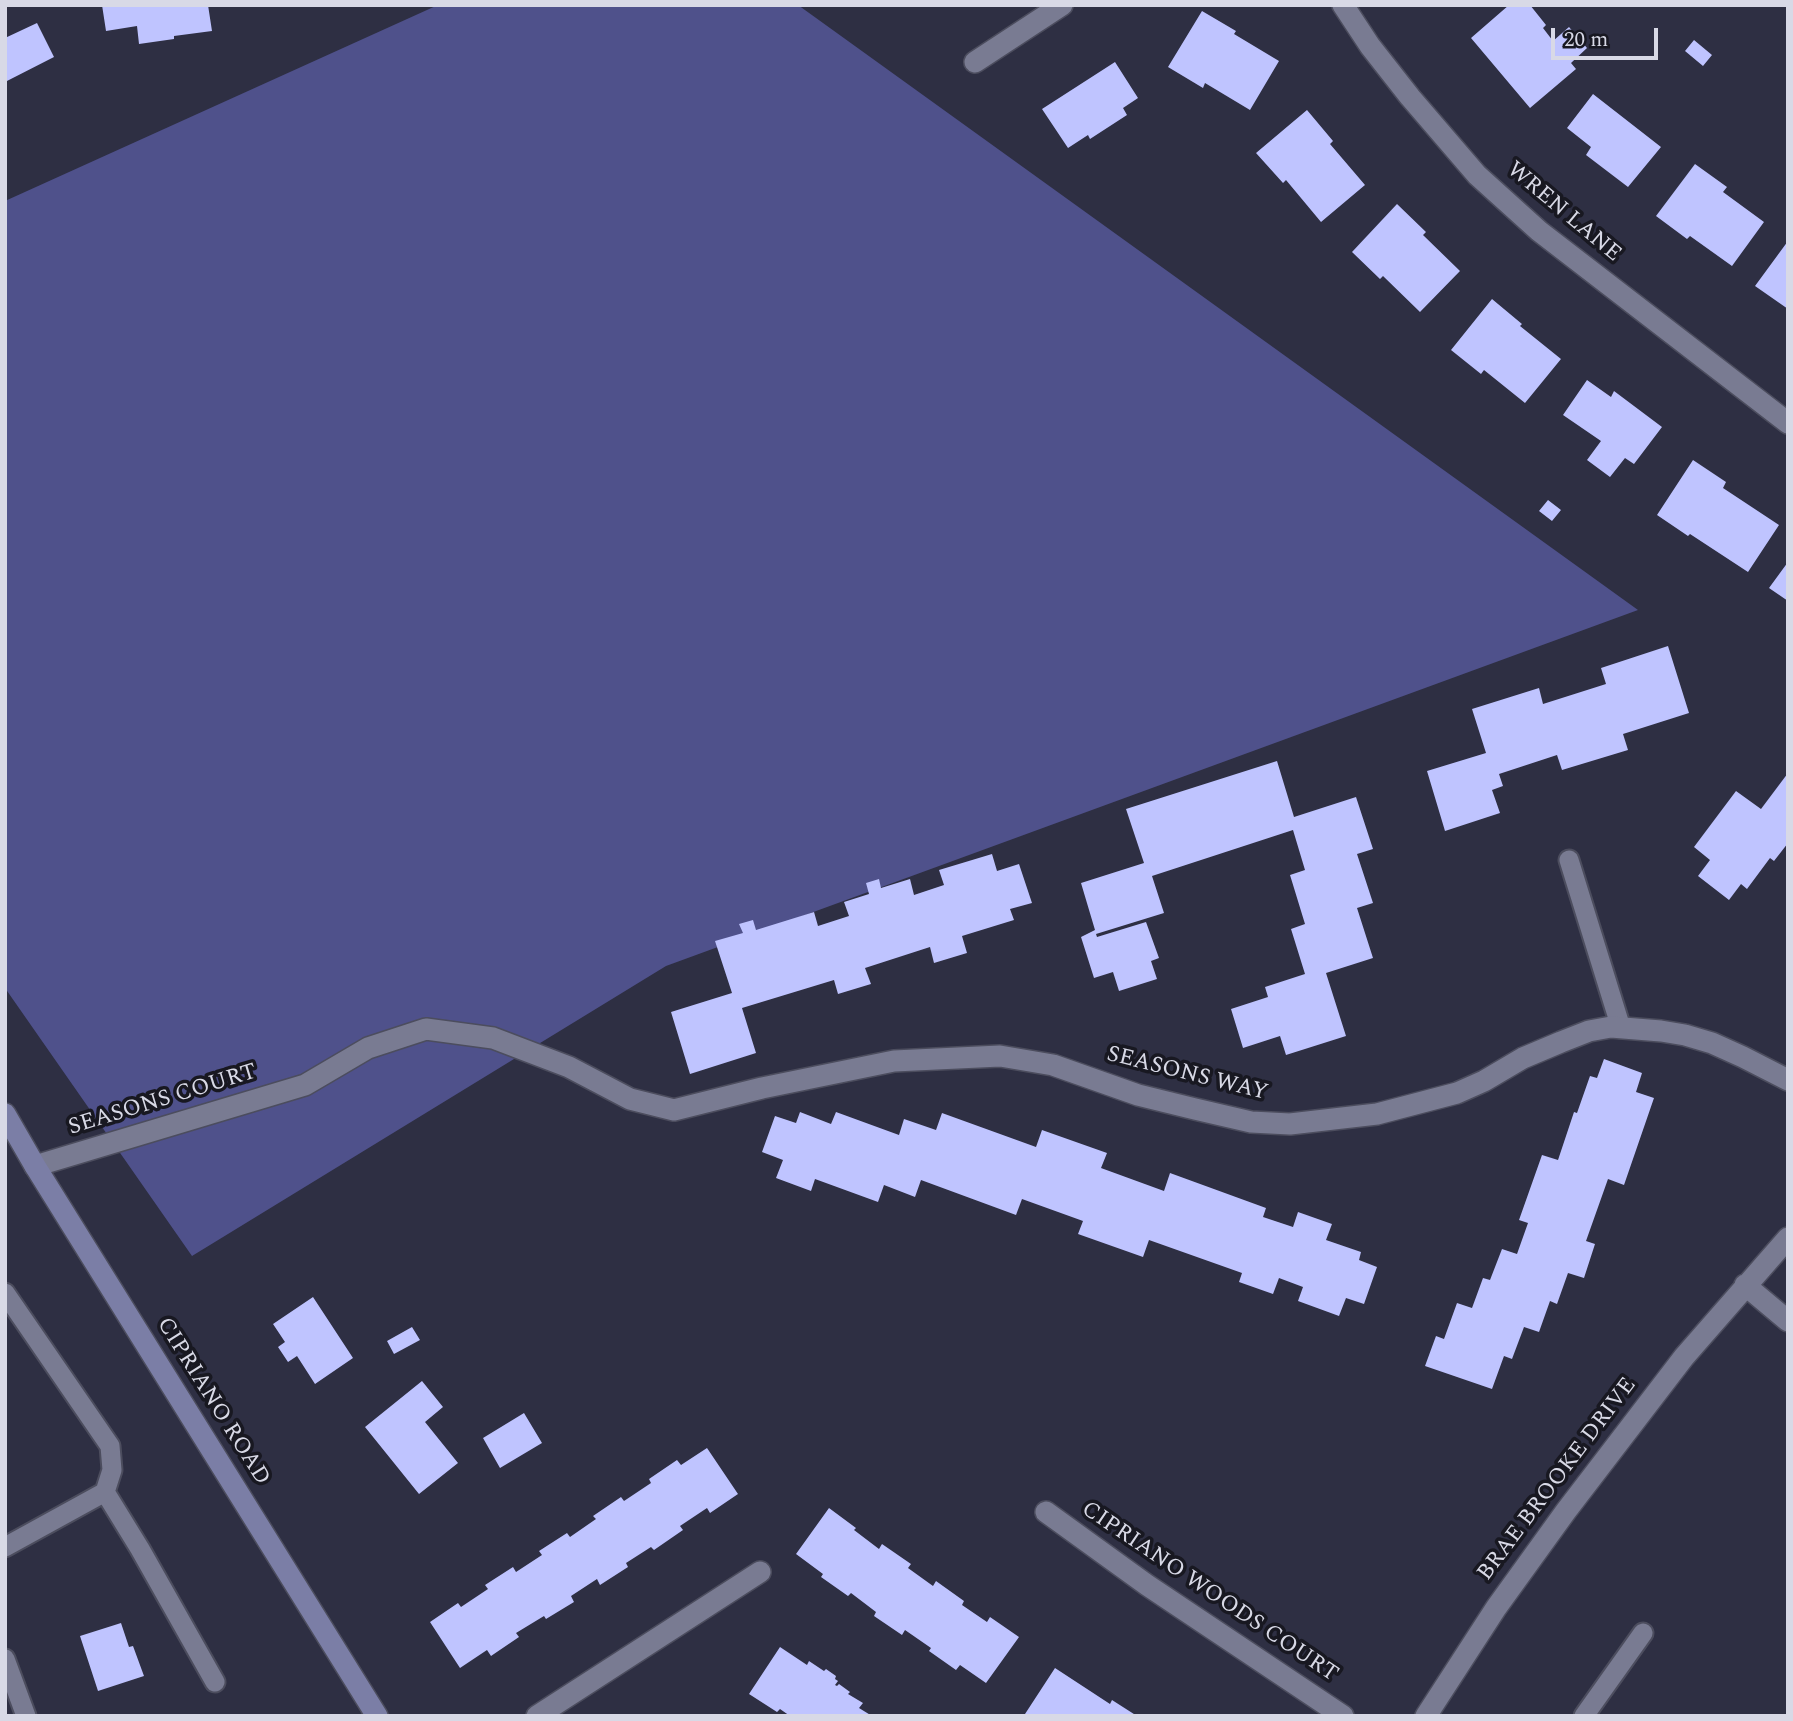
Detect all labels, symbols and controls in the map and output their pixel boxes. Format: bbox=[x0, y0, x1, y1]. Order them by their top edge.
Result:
scale bar bbox=[1555, 14, 1662, 58]
text: 20 m bbox=[1564, 24, 1608, 56]
street label: WREN LANE bbox=[1500, 157, 1626, 269]
street label: SEASONS WAY bbox=[1104, 1042, 1270, 1108]
street label: SEASONS COURT bbox=[65, 1059, 261, 1143]
street label: CIPRIANO ROAD bbox=[149, 1313, 275, 1491]
street label: BRAE BROOKE DRIVE bbox=[1473, 1373, 1643, 1587]
street label: CIPRIANO WOODS COURT bbox=[1075, 1497, 1343, 1689]

